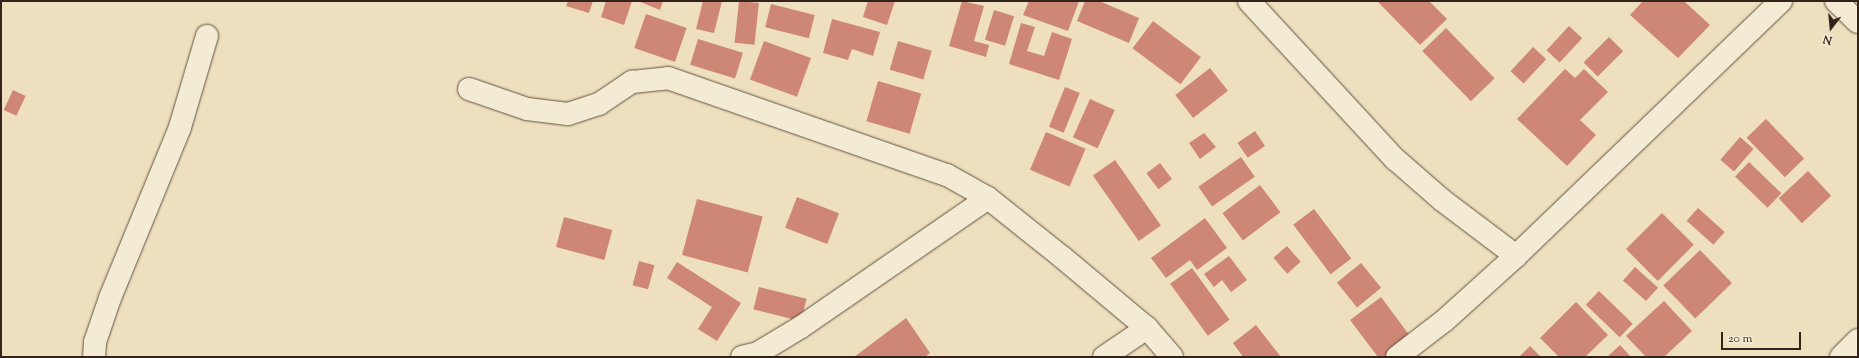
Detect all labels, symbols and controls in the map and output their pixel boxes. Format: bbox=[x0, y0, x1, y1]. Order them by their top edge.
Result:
north arrow bbox=[1811, 8, 1851, 48]
text: N bbox=[1821, 31, 1834, 48]
scale bar bbox=[1723, 324, 1803, 350]
text: 20 m bbox=[1728, 330, 1752, 348]

